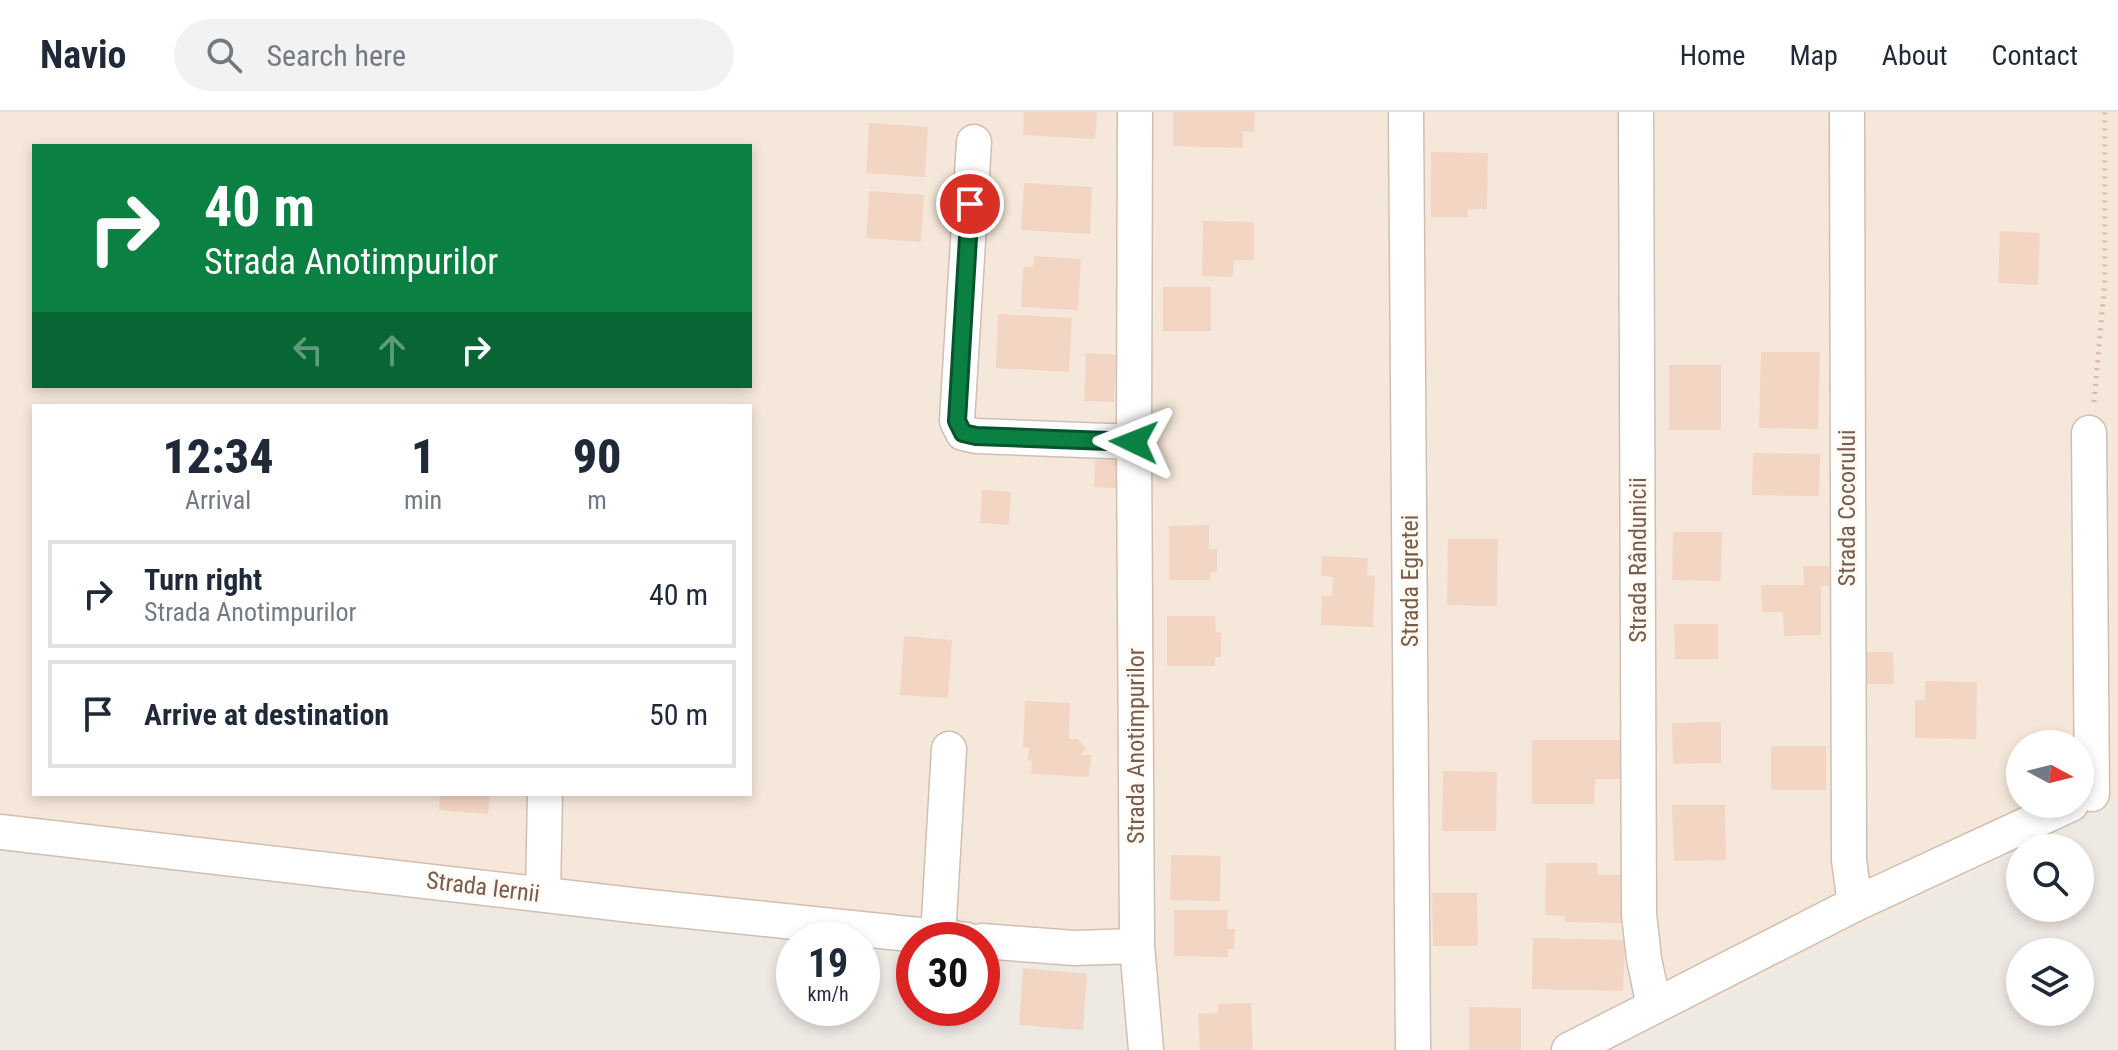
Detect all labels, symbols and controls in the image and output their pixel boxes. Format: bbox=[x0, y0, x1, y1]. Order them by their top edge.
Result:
search box bbox=[174, 19, 734, 91]
text: Navio bbox=[40, 33, 126, 77]
icon: search bbox=[202, 33, 246, 77]
text: Search here bbox=[266, 38, 406, 73]
text: Home bbox=[1680, 39, 1745, 72]
text: Map bbox=[1789, 39, 1838, 72]
text: About bbox=[1882, 39, 1948, 72]
text: Contact bbox=[1992, 39, 2078, 72]
pin bbox=[936, 170, 1004, 238]
text: 40 m bbox=[204, 174, 315, 240]
icon: right bbox=[72, 176, 176, 280]
icon: arrive bbox=[948, 182, 992, 226]
text: Strada Anotimpurilor bbox=[204, 241, 498, 283]
icon: left bbox=[286, 328, 330, 372]
icon: ahead bbox=[370, 328, 414, 372]
icon: right bbox=[454, 328, 498, 372]
position arrow bbox=[1092, 400, 1176, 484]
text: 12:34 bbox=[162, 428, 274, 485]
text: 1 bbox=[411, 428, 435, 485]
text: 90 bbox=[573, 428, 621, 485]
street label: Strada Cocorului bbox=[1833, 429, 1861, 587]
street label: Strada Rândunicii bbox=[1624, 477, 1652, 643]
text: Arrival bbox=[185, 485, 251, 515]
text: min bbox=[404, 485, 442, 515]
text: m bbox=[587, 485, 607, 515]
street label: Strada Egretei bbox=[1396, 515, 1424, 647]
text: Turn right bbox=[144, 562, 262, 597]
icon: right bbox=[76, 572, 120, 616]
text: 40 m bbox=[649, 577, 708, 612]
text: Strada Anotimpurilor bbox=[144, 597, 356, 627]
street label: Strada Anotimpurilor bbox=[1122, 648, 1150, 844]
icon: arrive bbox=[76, 692, 120, 736]
text: Arrive at destination bbox=[144, 697, 389, 732]
text: 50 m bbox=[649, 697, 708, 732]
north arrow bbox=[2006, 730, 2094, 818]
map controls bbox=[2006, 730, 2094, 1026]
button: search bbox=[2006, 834, 2094, 922]
street label: Strada Iernii bbox=[425, 866, 541, 908]
speed limit sign: 30 bbox=[896, 922, 1000, 1026]
button: layers bbox=[2006, 938, 2094, 1026]
text: 19 bbox=[808, 940, 848, 987]
text: km/h bbox=[807, 982, 849, 1006]

